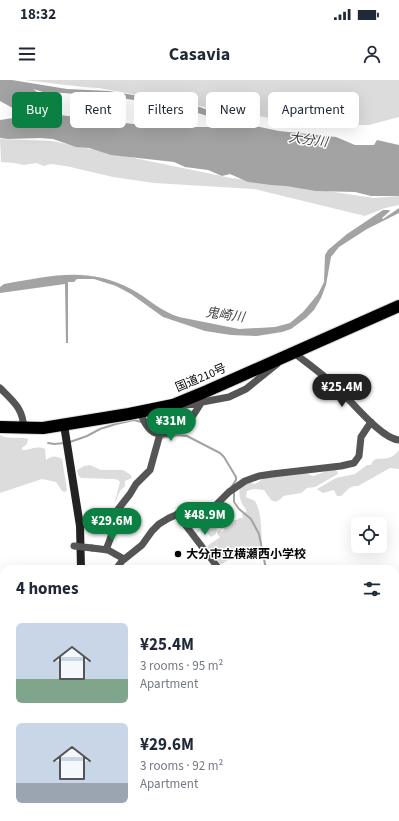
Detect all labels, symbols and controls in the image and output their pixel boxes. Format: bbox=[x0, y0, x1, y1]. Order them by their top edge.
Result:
text: 18:32 bbox=[20, 4, 56, 25]
text: Casavia bbox=[169, 42, 230, 67]
icon: menu bbox=[16, 43, 38, 65]
icon: person bbox=[361, 43, 383, 65]
chip: Buy bbox=[12, 92, 62, 128]
chip: Rent bbox=[70, 92, 126, 128]
chip: Filters bbox=[134, 92, 198, 128]
chip: New bbox=[206, 92, 260, 128]
chip: Apartment bbox=[268, 92, 359, 128]
water label: 大分川 bbox=[287, 128, 331, 152]
water label: 鬼崎川 bbox=[204, 303, 248, 327]
street label: 国道210号 bbox=[173, 360, 229, 396]
pin: ¥25.4M bbox=[309, 374, 375, 408]
text: ¥25.4M bbox=[321, 378, 363, 396]
pin: ¥31M bbox=[147, 408, 195, 442]
text: ¥31M bbox=[156, 412, 186, 430]
pin: ¥48.9M bbox=[172, 502, 238, 536]
text: ¥48.9M bbox=[184, 506, 226, 524]
pin: ¥29.6M bbox=[79, 508, 145, 542]
text: ¥29.6M bbox=[91, 512, 133, 530]
map controls bbox=[351, 517, 387, 553]
button: locate bbox=[351, 517, 387, 553]
place label: 大分市立横瀬西小学校 bbox=[186, 546, 306, 563]
marker: 大分市立横瀬西小学校 bbox=[173, 549, 183, 559]
text: 4 homes bbox=[16, 577, 78, 601]
icon: filters bbox=[361, 578, 383, 600]
text: ¥25.4M bbox=[140, 633, 194, 657]
icon: home bbox=[48, 639, 96, 687]
text: 3 rooms · 95 m² bbox=[140, 657, 223, 675]
text: Apartment bbox=[140, 675, 198, 693]
text: ¥29.6M bbox=[140, 733, 194, 757]
icon: home bbox=[48, 739, 96, 787]
text: 3 rooms · 92 m² bbox=[140, 757, 223, 775]
text: Apartment bbox=[140, 775, 198, 793]

